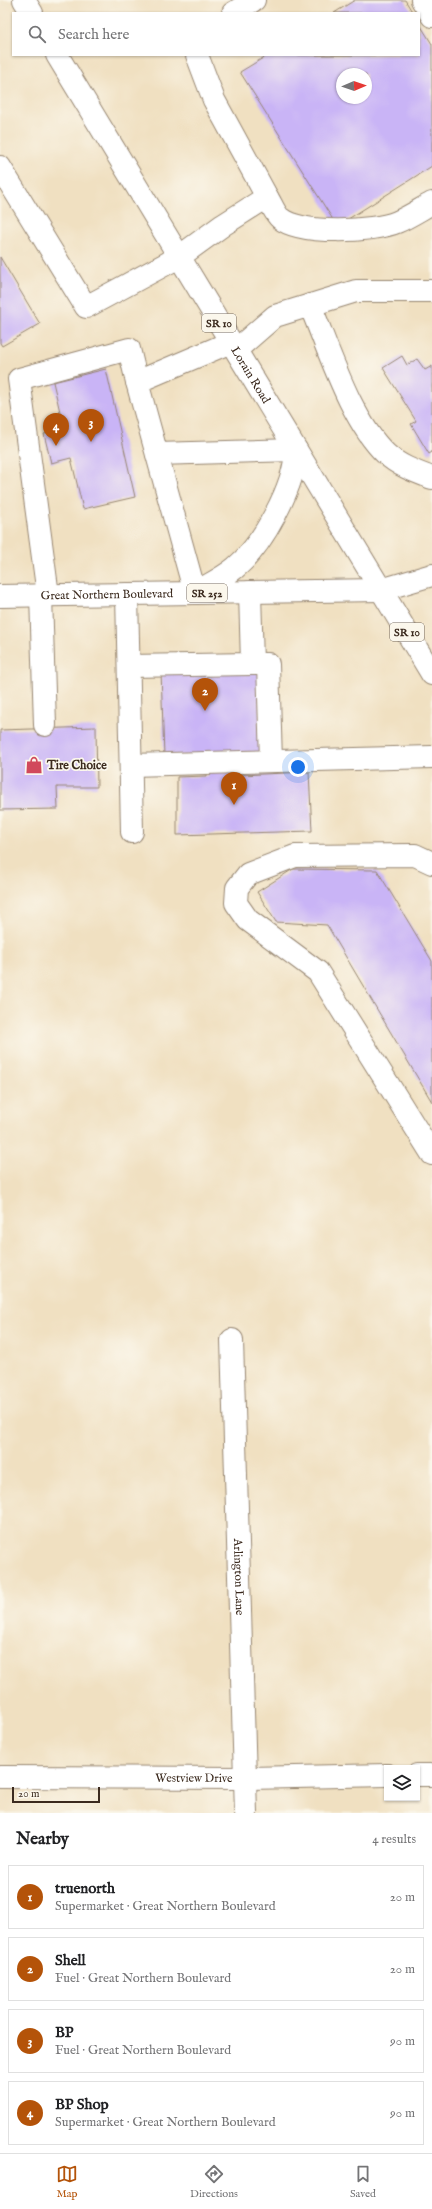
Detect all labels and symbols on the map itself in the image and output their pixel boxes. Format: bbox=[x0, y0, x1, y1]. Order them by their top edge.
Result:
north arrow bbox=[336, 68, 372, 104]
road number: SR 10 bbox=[202, 314, 236, 332]
street label: Lorain Road bbox=[227, 344, 274, 407]
pin: 3 bbox=[78, 409, 104, 442]
pin: 4 bbox=[43, 413, 69, 446]
road number: SR 252 bbox=[187, 584, 227, 602]
street label: Great Northern Boulevard bbox=[41, 586, 174, 603]
road number: SR 10 bbox=[390, 623, 424, 641]
pin: 2 bbox=[192, 678, 218, 711]
shop icon: Tire Choice bbox=[24, 755, 44, 775]
your location bbox=[288, 757, 308, 777]
place label: Tire Choice bbox=[46, 758, 107, 773]
pin: 1 bbox=[221, 772, 247, 805]
street label: Arlington Lane bbox=[230, 1537, 247, 1616]
street label: Westview Drive bbox=[155, 1771, 233, 1786]
scale bar bbox=[12, 1785, 100, 1804]

